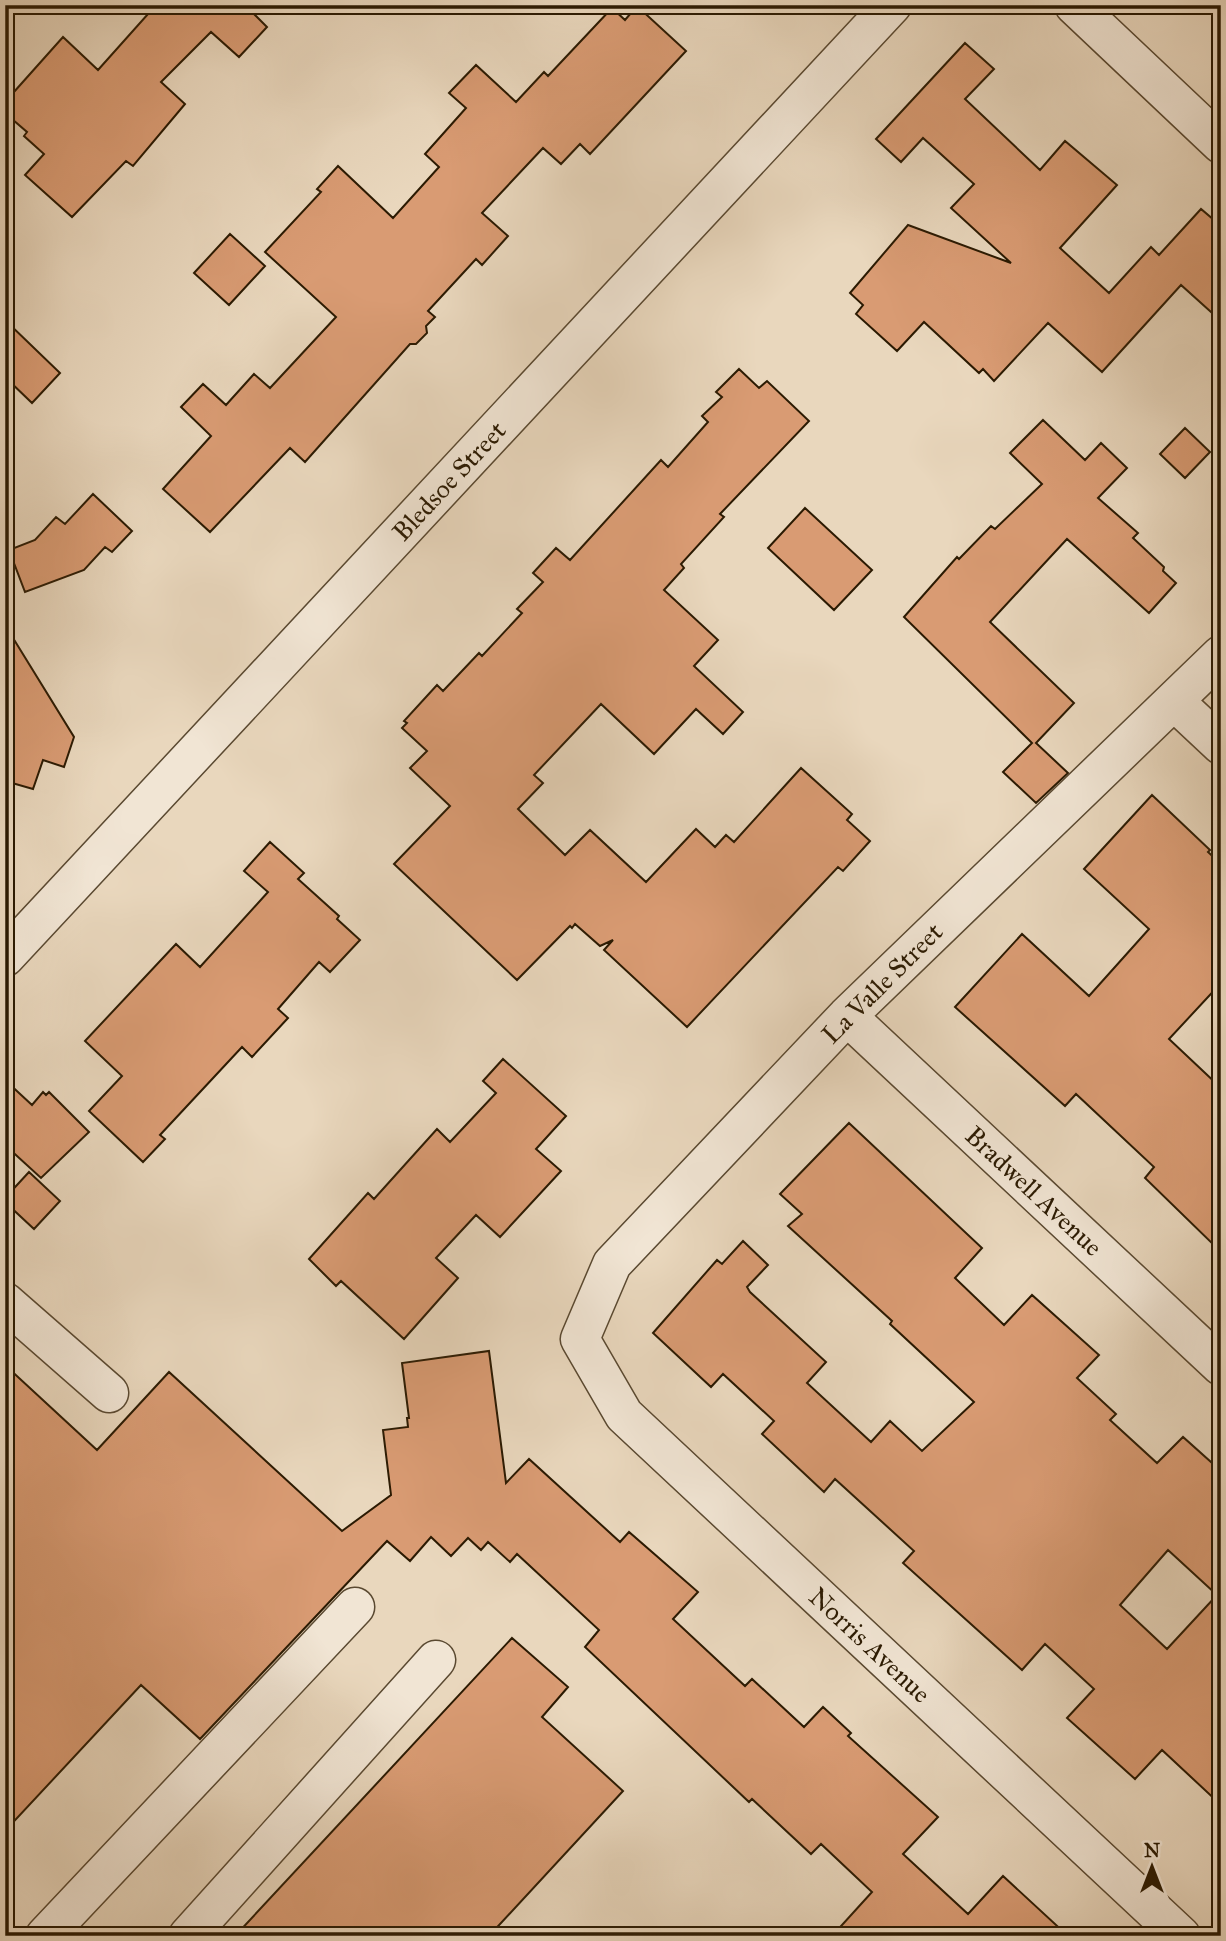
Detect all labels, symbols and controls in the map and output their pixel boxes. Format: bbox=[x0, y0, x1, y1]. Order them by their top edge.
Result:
street label: Bledsoe Street bbox=[386, 415, 512, 547]
street label: La Valle Street bbox=[815, 916, 949, 1050]
street label: Bradwell Avenue bbox=[959, 1119, 1109, 1263]
street label: Norris Avenue bbox=[803, 1581, 938, 1710]
north arrow bbox=[1118, 1832, 1188, 1902]
text: N bbox=[1144, 1839, 1160, 1862]

